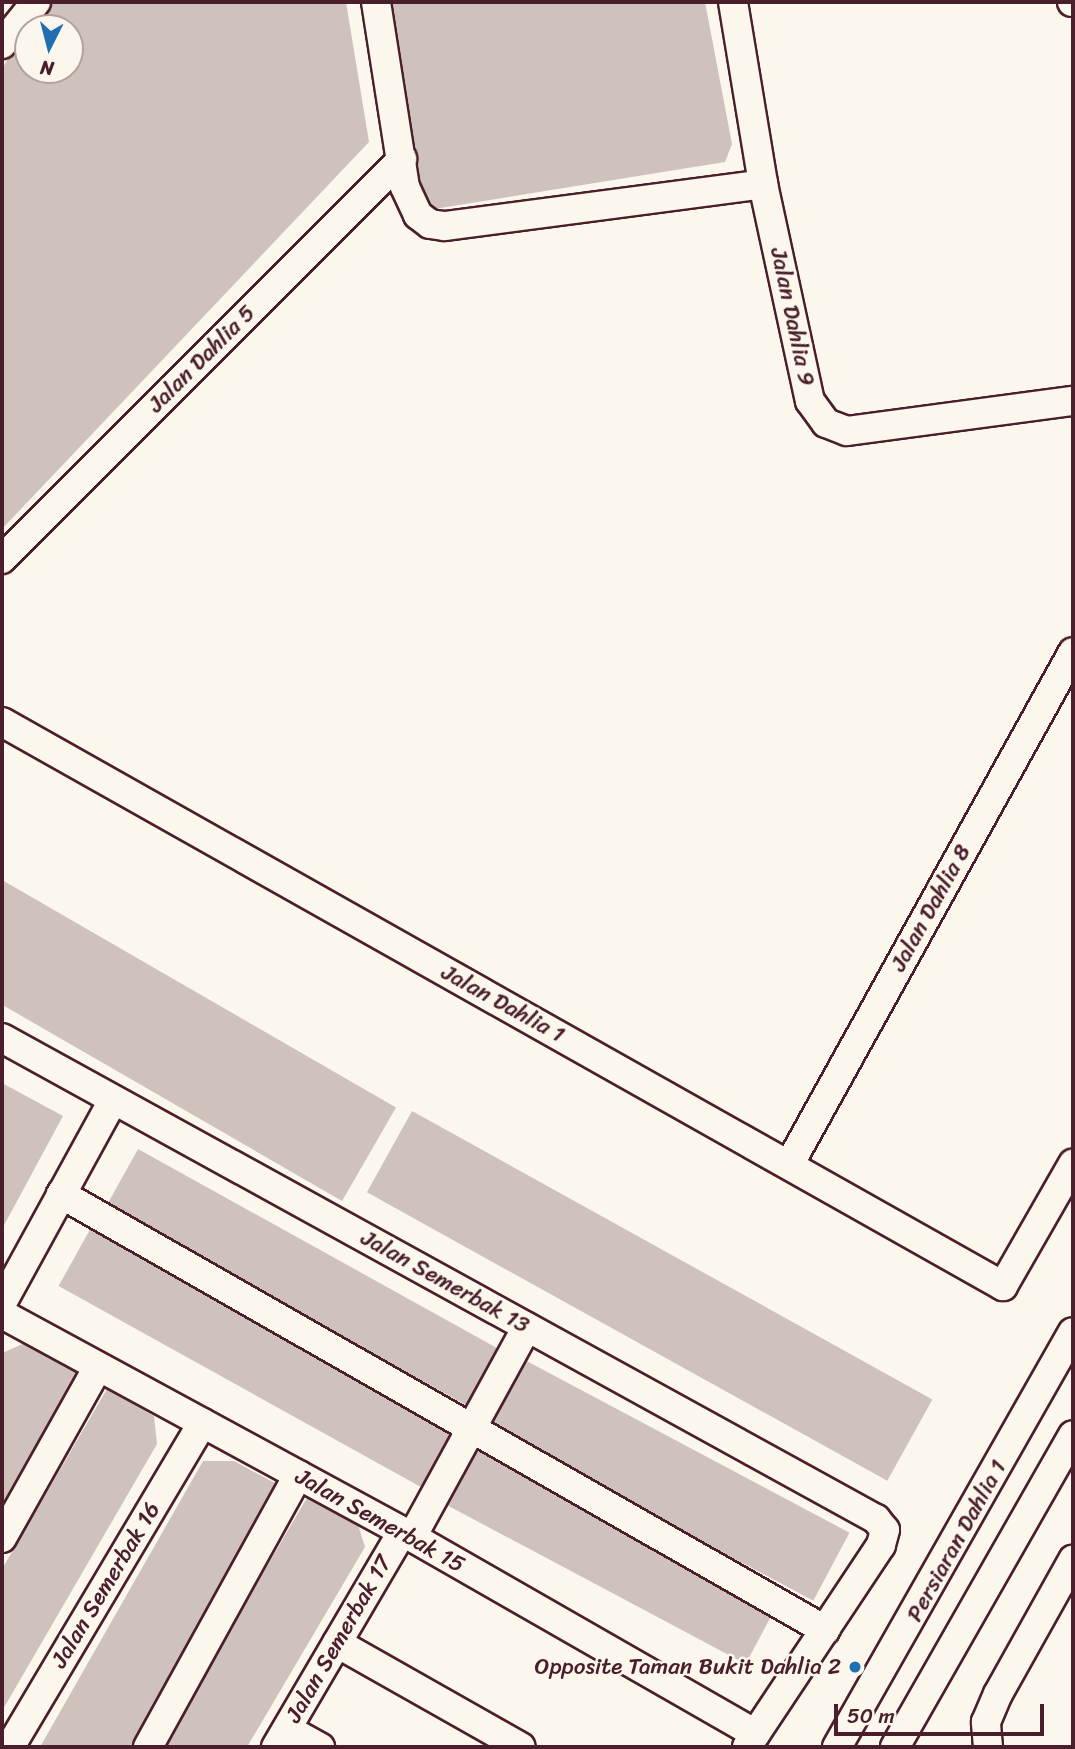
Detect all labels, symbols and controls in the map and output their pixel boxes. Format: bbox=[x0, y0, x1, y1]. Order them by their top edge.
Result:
north arrow bbox=[14, 14, 84, 84]
text: N bbox=[39, 51, 55, 85]
street label: Jalan Dahlia 9 bbox=[764, 245, 820, 389]
street label: Jalan Dahlia 5 bbox=[143, 300, 261, 418]
street label: Jalan Dahlia 8 bbox=[885, 840, 977, 976]
street label: Jalan Dahlia 1 bbox=[437, 959, 569, 1049]
street label: Jalan Semerbak 13 bbox=[356, 1224, 534, 1340]
street label: Persiaran Dahlia 1 bbox=[901, 1455, 1013, 1627]
street label: Jalan Semerbak 15 bbox=[290, 1463, 470, 1579]
street label: Jalan Semerbak 16 bbox=[46, 1497, 166, 1673]
street label: Jalan Semerbak 17 bbox=[280, 1550, 398, 1728]
place label: Opposite Taman Bukit Dahlia 2 bbox=[535, 1653, 841, 1681]
marker: Opposite Taman Bukit Dahlia 2 bbox=[847, 1659, 863, 1675]
scale bar bbox=[837, 1690, 1047, 1734]
text: 50 m bbox=[847, 1697, 895, 1735]

